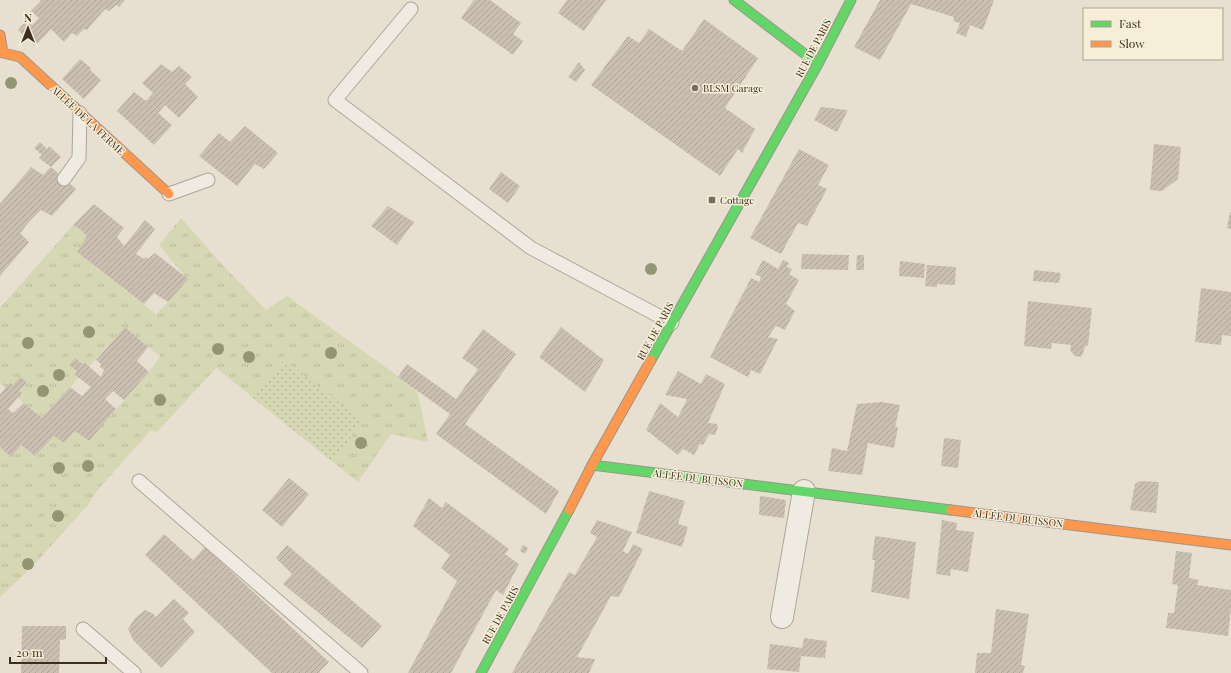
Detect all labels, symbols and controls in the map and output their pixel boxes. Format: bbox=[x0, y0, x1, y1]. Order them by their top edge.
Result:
north arrow bbox=[8, 8, 48, 48]
legend bbox=[1083, 8, 1223, 60]
text: N bbox=[24, 10, 32, 25]
text: Fast bbox=[1119, 15, 1142, 31]
street label: RUE DE PARIS bbox=[792, 16, 834, 80]
text: Slow bbox=[1119, 35, 1145, 51]
street label: ALLÉE DE LA FERME bbox=[47, 81, 128, 158]
place label: BLSM Garage bbox=[703, 81, 763, 95]
marker: BLSM Garage bbox=[690, 83, 700, 93]
place label: Cottage bbox=[720, 193, 754, 207]
marker: Cottage bbox=[707, 195, 717, 205]
street label: RUE DE PARIS bbox=[633, 299, 677, 363]
street label: ALLÉE DU BUISSON bbox=[651, 465, 744, 490]
street label: ALLÉE DU BUISSON bbox=[971, 505, 1064, 530]
street label: RUE DE PARIS bbox=[478, 583, 522, 647]
scale bar bbox=[10, 639, 106, 665]
text: 20 m bbox=[16, 644, 43, 660]

